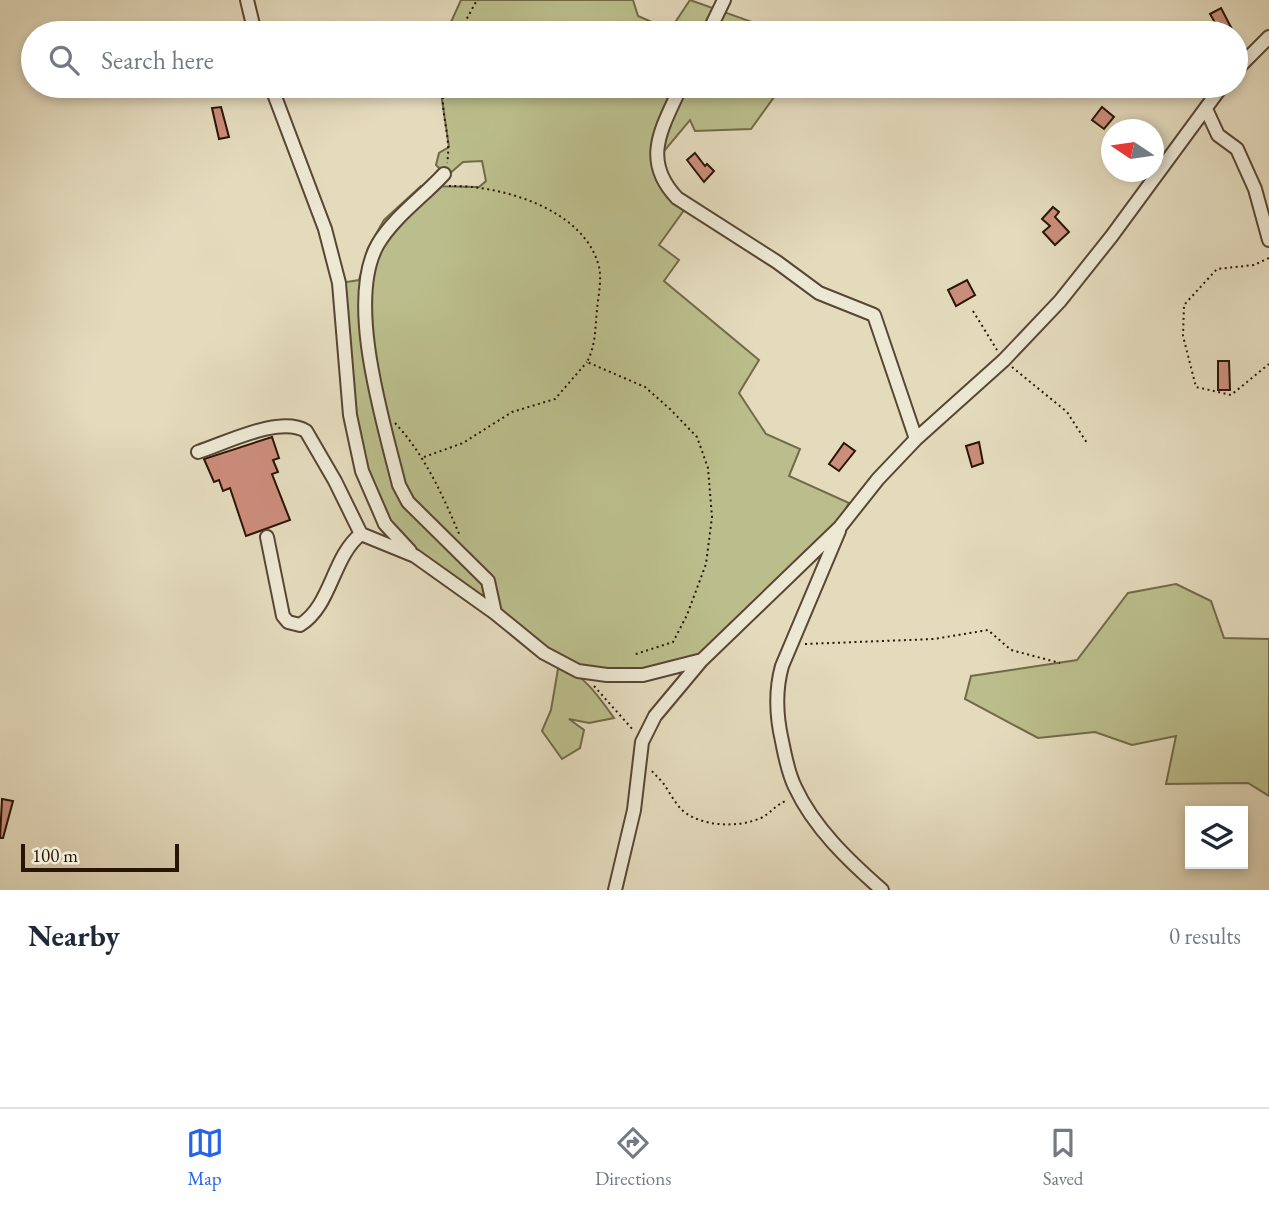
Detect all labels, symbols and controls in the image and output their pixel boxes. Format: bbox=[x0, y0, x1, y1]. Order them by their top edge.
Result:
search box bbox=[21, 21, 1248, 98]
icon: search bbox=[45, 41, 83, 79]
text: Search here bbox=[101, 43, 214, 77]
north arrow bbox=[1101, 119, 1164, 182]
map controls bbox=[1185, 806, 1248, 869]
button: layers bbox=[1185, 806, 1248, 869]
scale bar bbox=[21, 841, 178, 873]
text: 100 m bbox=[32, 843, 78, 868]
text: Nearby bbox=[28, 916, 120, 955]
text: 0 results bbox=[1169, 921, 1241, 951]
tab: Map bbox=[186, 1124, 224, 1191]
tab: Directions bbox=[595, 1124, 671, 1191]
tab: Saved bbox=[1043, 1124, 1083, 1191]

